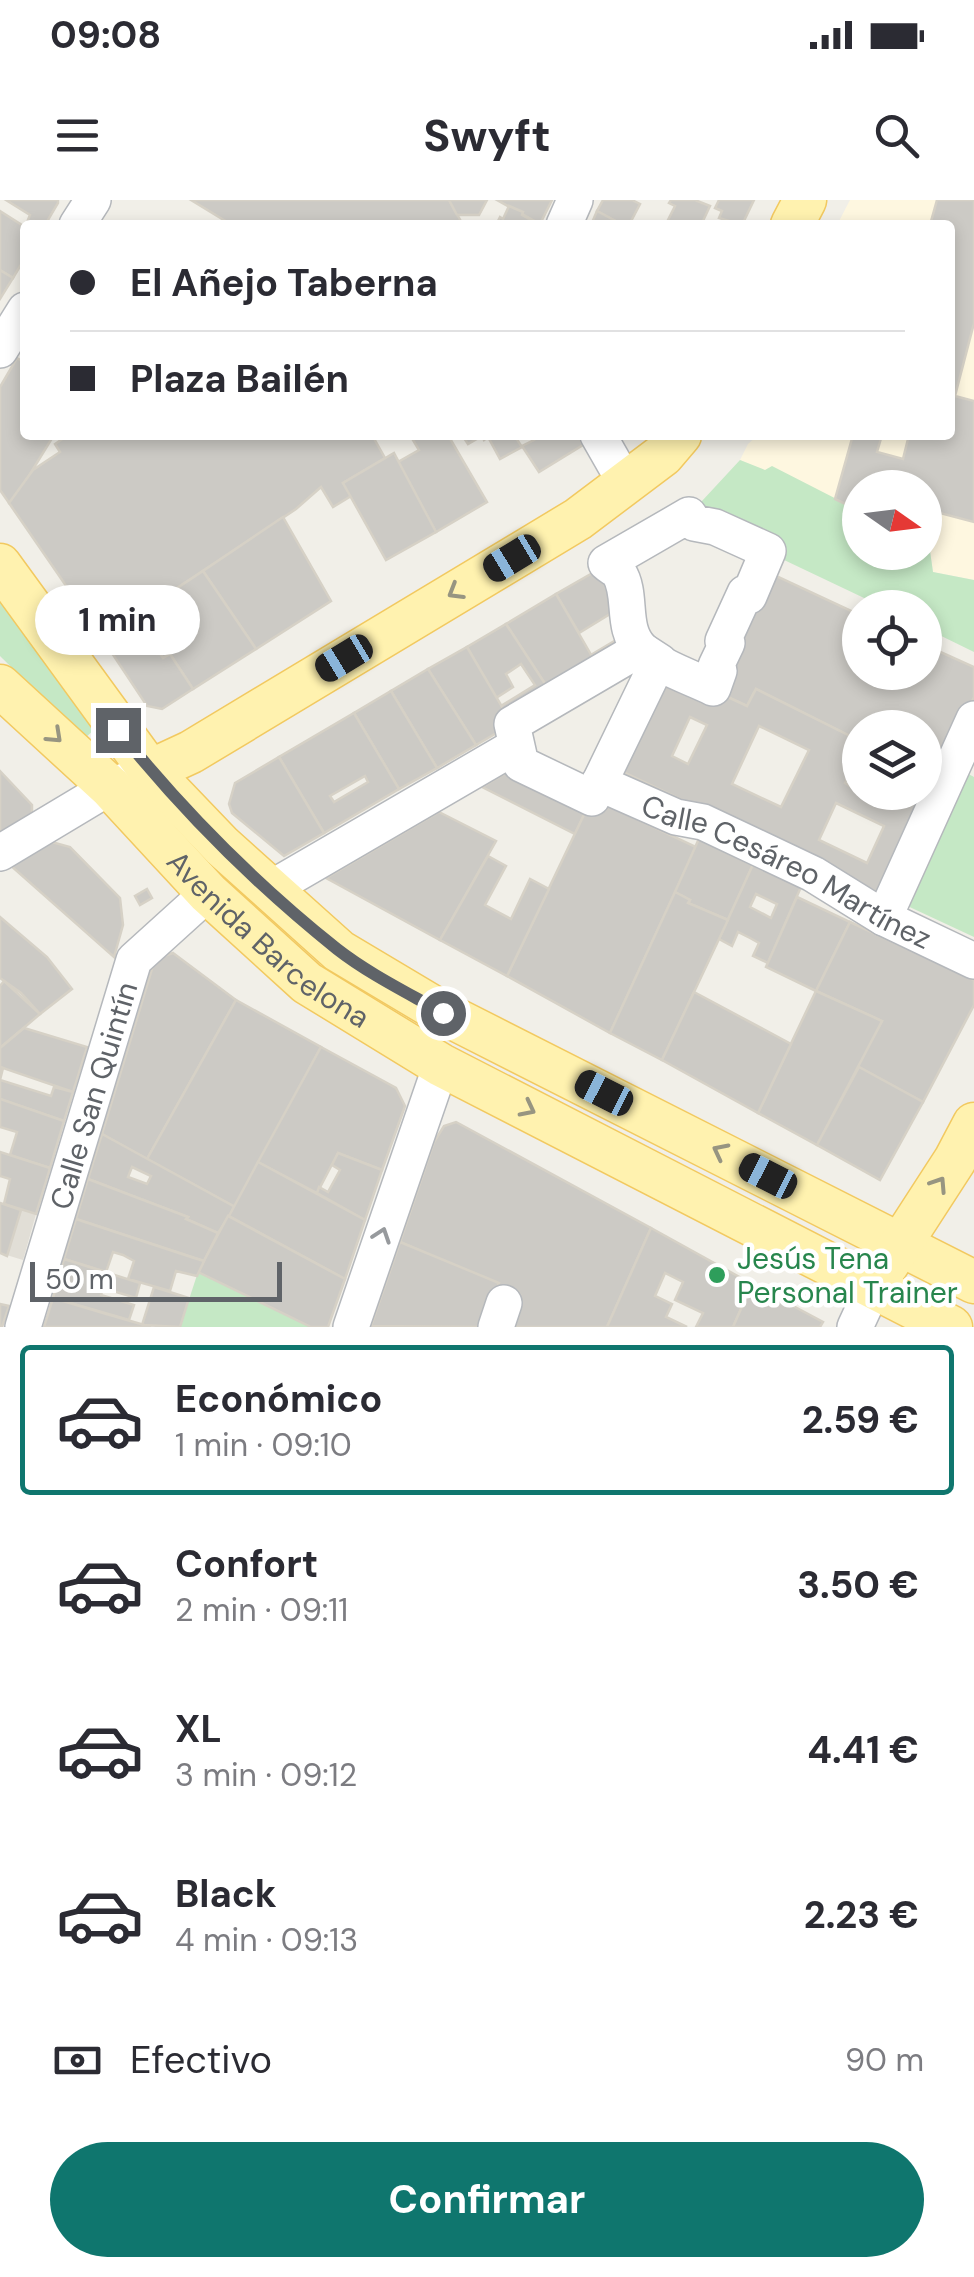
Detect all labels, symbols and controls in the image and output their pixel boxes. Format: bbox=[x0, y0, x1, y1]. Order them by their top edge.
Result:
text: 09:08 bbox=[50, 10, 161, 60]
text: Swyft bbox=[423, 106, 551, 165]
icon: menu bbox=[50, 108, 105, 163]
icon: search bbox=[869, 108, 924, 163]
text: El Añejo Taberna bbox=[130, 258, 438, 308]
text: Plaza Bailén bbox=[130, 354, 349, 404]
north arrow bbox=[842, 470, 942, 570]
map controls bbox=[842, 470, 942, 810]
car bbox=[479, 530, 545, 586]
one-way arrow bbox=[448, 580, 466, 599]
callout: 1 min bbox=[36, 585, 200, 655]
button: locate bbox=[842, 590, 942, 690]
text: 1 min bbox=[79, 599, 156, 641]
car bbox=[311, 630, 377, 686]
route end bbox=[96, 708, 141, 753]
button: layers bbox=[842, 710, 942, 810]
one-way arrow bbox=[43, 724, 62, 742]
street label: Calle Cesáreo Martínez bbox=[636, 785, 938, 957]
street label: Avenida Barcelona bbox=[159, 842, 377, 1036]
street label: Calle San Quintín bbox=[40, 977, 146, 1214]
route start bbox=[421, 991, 466, 1036]
car bbox=[570, 1066, 638, 1120]
one-way arrow bbox=[517, 1097, 535, 1116]
one-way arrow bbox=[712, 1144, 730, 1164]
car bbox=[734, 1149, 802, 1203]
one-way arrow bbox=[927, 1177, 945, 1196]
one-way arrow bbox=[371, 1227, 391, 1244]
place label: Jesús Tena Personal Trainer bbox=[737, 1239, 958, 1312]
scale bar bbox=[30, 1257, 282, 1302]
text: 50 m bbox=[45, 1261, 114, 1298]
marker: Jesús Tena Personal Trainer bbox=[706, 1264, 728, 1286]
text: Económico bbox=[175, 1374, 382, 1424]
icon: car bbox=[55, 1375, 145, 1465]
text: 2.59 € bbox=[802, 1395, 919, 1445]
text: 1 min · 09:10 bbox=[175, 1424, 352, 1466]
text: Confort bbox=[175, 1539, 318, 1589]
icon: car bbox=[55, 1540, 145, 1630]
text: 3.50 € bbox=[797, 1560, 919, 1610]
text: 2 min · 09:11 bbox=[175, 1589, 348, 1631]
text: XL bbox=[175, 1704, 222, 1754]
icon: car bbox=[55, 1705, 145, 1795]
text: 4.41 € bbox=[807, 1725, 919, 1775]
text: 3 min · 09:12 bbox=[175, 1754, 357, 1796]
text: Black bbox=[175, 1869, 277, 1919]
icon: car bbox=[55, 1870, 145, 1960]
text: 2.23 € bbox=[804, 1890, 919, 1940]
text: 4 min · 09:13 bbox=[175, 1919, 358, 1961]
icon: cash bbox=[50, 2033, 105, 2088]
text: Efectivo bbox=[130, 2035, 272, 2085]
text: 90 m bbox=[845, 2039, 924, 2081]
button: Confirmar bbox=[50, 2142, 924, 2257]

